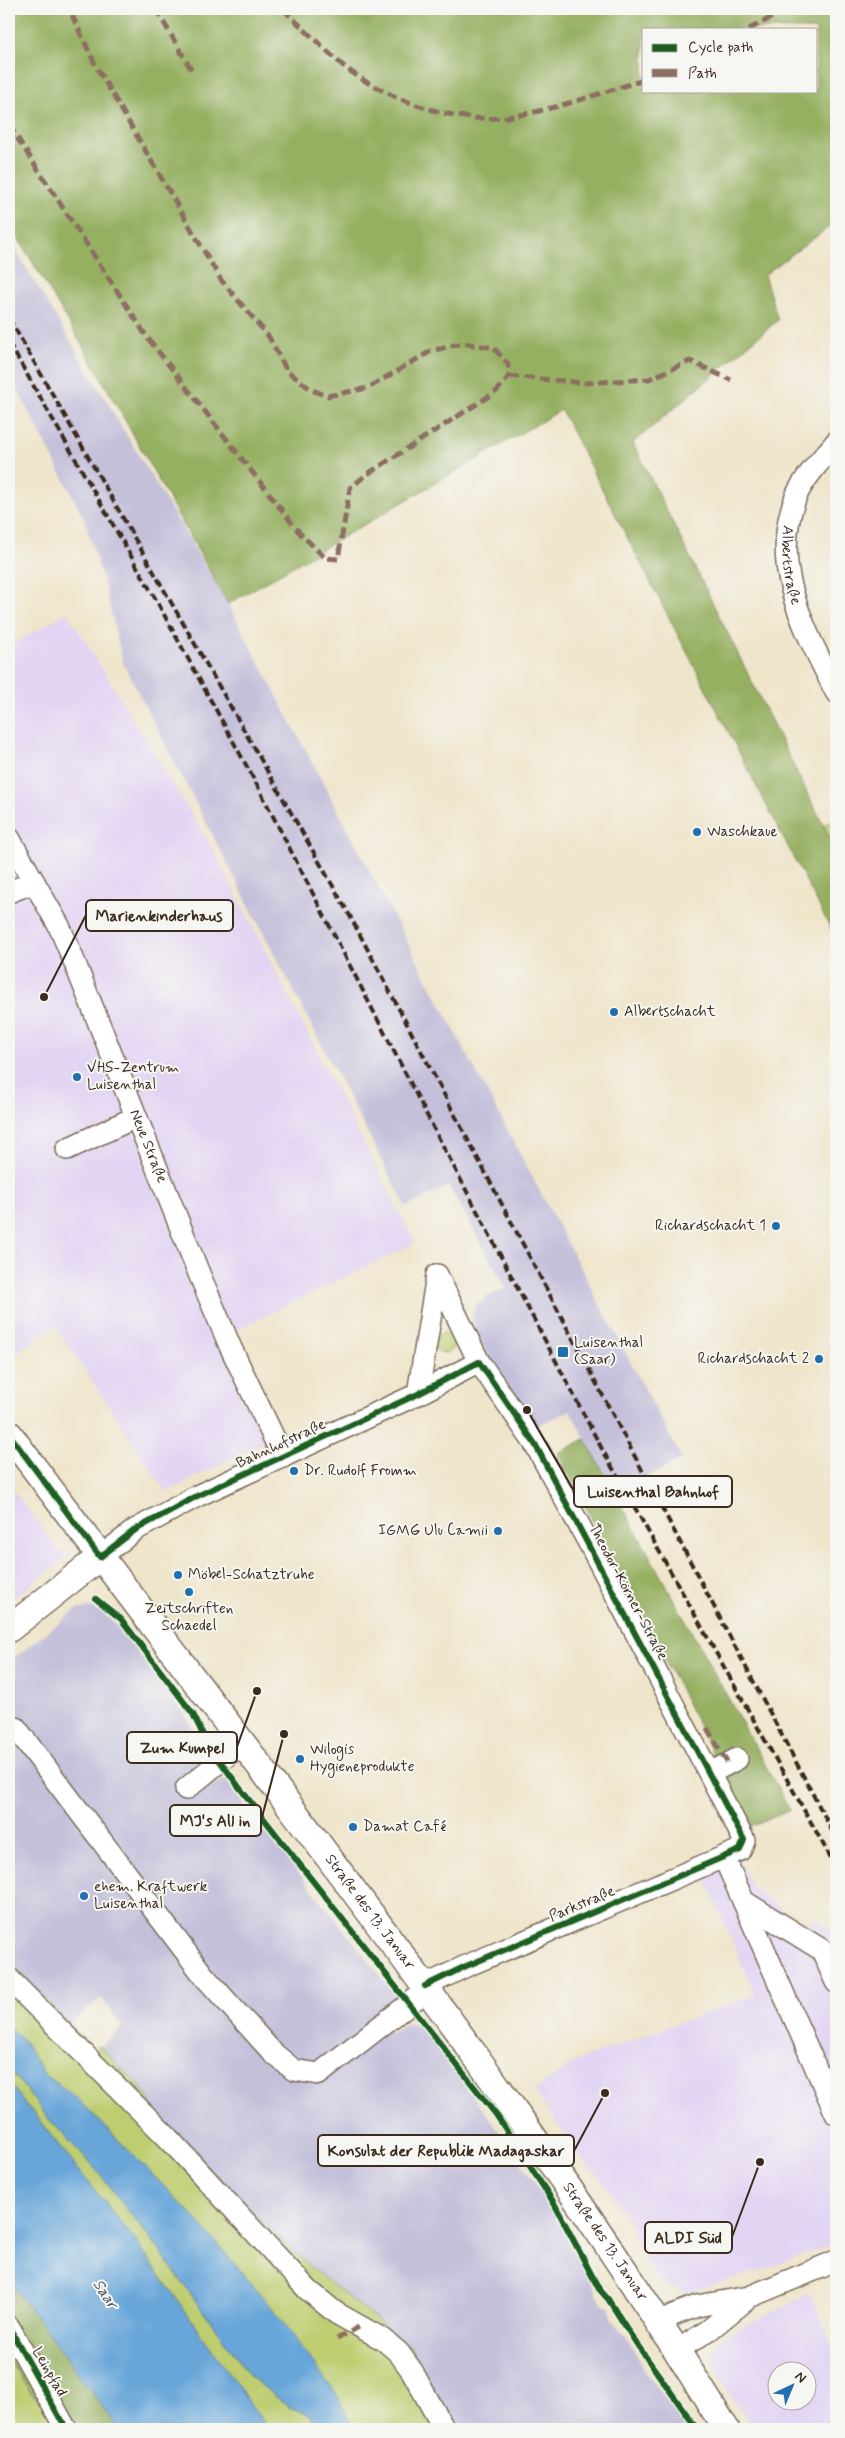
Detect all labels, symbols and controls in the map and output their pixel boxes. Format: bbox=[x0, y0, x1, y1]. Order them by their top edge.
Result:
legend bbox=[642, 28, 818, 92]
text: Cycle path bbox=[688, 38, 753, 58]
text: Path bbox=[688, 64, 717, 84]
street label: Albertstraße bbox=[776, 524, 806, 607]
place label: Waschkaue bbox=[707, 822, 777, 842]
marker: Waschkaue bbox=[691, 826, 703, 838]
callout: Marienkinderhaus bbox=[86, 900, 233, 931]
text: Marienkinderhaus bbox=[96, 906, 223, 927]
place label: Albertschacht bbox=[624, 1002, 716, 1022]
marker: Albertschacht bbox=[608, 1006, 620, 1018]
place label: VHS-Zentrum Luisenthal bbox=[87, 1058, 179, 1095]
marker: VHS-Zentrum Luisenthal bbox=[71, 1071, 83, 1083]
street label: Neue Straße bbox=[124, 1107, 172, 1186]
place label: Richardschacht 1 bbox=[655, 1216, 766, 1236]
marker: Richardschacht 1 bbox=[770, 1220, 782, 1232]
place label: Luisenthal (Saar) bbox=[574, 1333, 643, 1370]
marker: Luisenthal (Saar) bbox=[556, 1345, 570, 1359]
place label: Richardschacht 2 bbox=[697, 1349, 809, 1369]
marker: Richardschacht 2 bbox=[813, 1353, 825, 1365]
street label: Bahnhofstraße bbox=[233, 1415, 329, 1473]
place label: Dr. Rudolf Fromm bbox=[304, 1461, 417, 1481]
marker: Dr. Rudolf Fromm bbox=[288, 1465, 300, 1477]
callout: Luisenthal Bahnhof bbox=[574, 1476, 732, 1507]
text: Luisenthal Bahnhof bbox=[587, 1482, 719, 1503]
street label: Theodor-Körner-Straße bbox=[583, 1520, 673, 1664]
place label: IGMG Ulu Camii bbox=[378, 1521, 488, 1541]
marker: IGMG Ulu Camii bbox=[492, 1525, 504, 1537]
place label: Möbel-Schatztruhe bbox=[188, 1565, 315, 1585]
marker: Möbel-Schatztruhe bbox=[172, 1569, 184, 1581]
marker: Zeitschriften Schaedel bbox=[183, 1586, 195, 1598]
place label: Zeitschriften Schaedel bbox=[145, 1599, 233, 1636]
callout: Zum Kumpel bbox=[127, 1732, 237, 1763]
text: Zum Kumpel bbox=[140, 1738, 224, 1759]
place label: Wilogis Hygieneprodukte bbox=[310, 1740, 415, 1778]
marker: Wilogis Hygieneprodukte bbox=[294, 1753, 306, 1765]
callout: MJ's All in bbox=[170, 1805, 261, 1836]
text: MJ's All in bbox=[180, 1811, 250, 1832]
place label: Damat Café bbox=[363, 1817, 446, 1837]
marker: Damat Café bbox=[347, 1821, 359, 1833]
street label: Straße des 13. Januar bbox=[320, 1850, 419, 1974]
place label: ehem. Kraftwerk Luisenthal bbox=[94, 1877, 208, 1914]
street label: Parkstraße bbox=[546, 1881, 618, 1927]
marker: ehem. Kraftwerk Luisenthal bbox=[78, 1890, 90, 1902]
callout: Konsulat der Republik Madagaskar bbox=[318, 2135, 574, 2166]
text: Konsulat der Republik Madagaskar bbox=[328, 2141, 565, 2163]
street label: Straße des 13. Januar bbox=[558, 2178, 652, 2305]
callout: ALDI Süd bbox=[645, 2222, 732, 2253]
text: ALDI Süd bbox=[654, 2228, 722, 2249]
water label: Saar bbox=[88, 2275, 124, 2315]
street label: Leinpfad bbox=[27, 2344, 71, 2401]
north arrow bbox=[768, 2360, 818, 2410]
text: N bbox=[791, 2368, 810, 2387]

